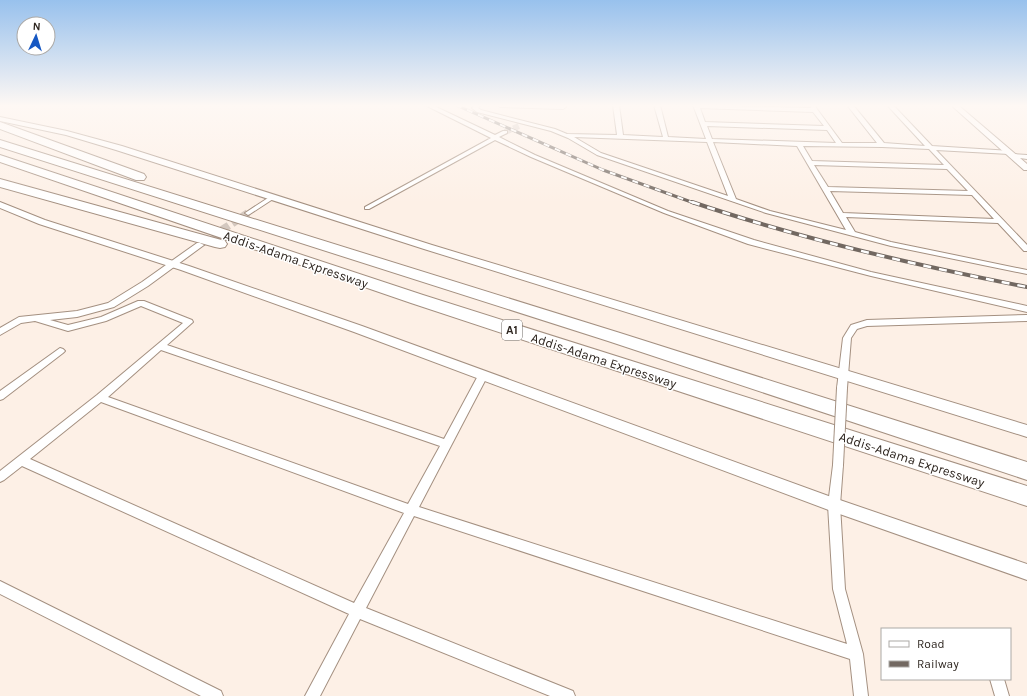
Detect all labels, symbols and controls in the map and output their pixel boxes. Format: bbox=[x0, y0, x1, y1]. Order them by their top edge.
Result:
north arrow bbox=[16, 16, 56, 56]
text: N bbox=[32, 20, 41, 33]
street label: Addis-Adama Expressway bbox=[222, 228, 370, 291]
road number: A1 bbox=[502, 320, 522, 340]
street label: Addis-Adama Expressway bbox=[529, 330, 678, 391]
street label: Addis-Adama Expressway bbox=[837, 429, 986, 490]
legend bbox=[881, 628, 1011, 680]
text: Road bbox=[917, 637, 945, 651]
text: Railway bbox=[917, 657, 959, 671]

